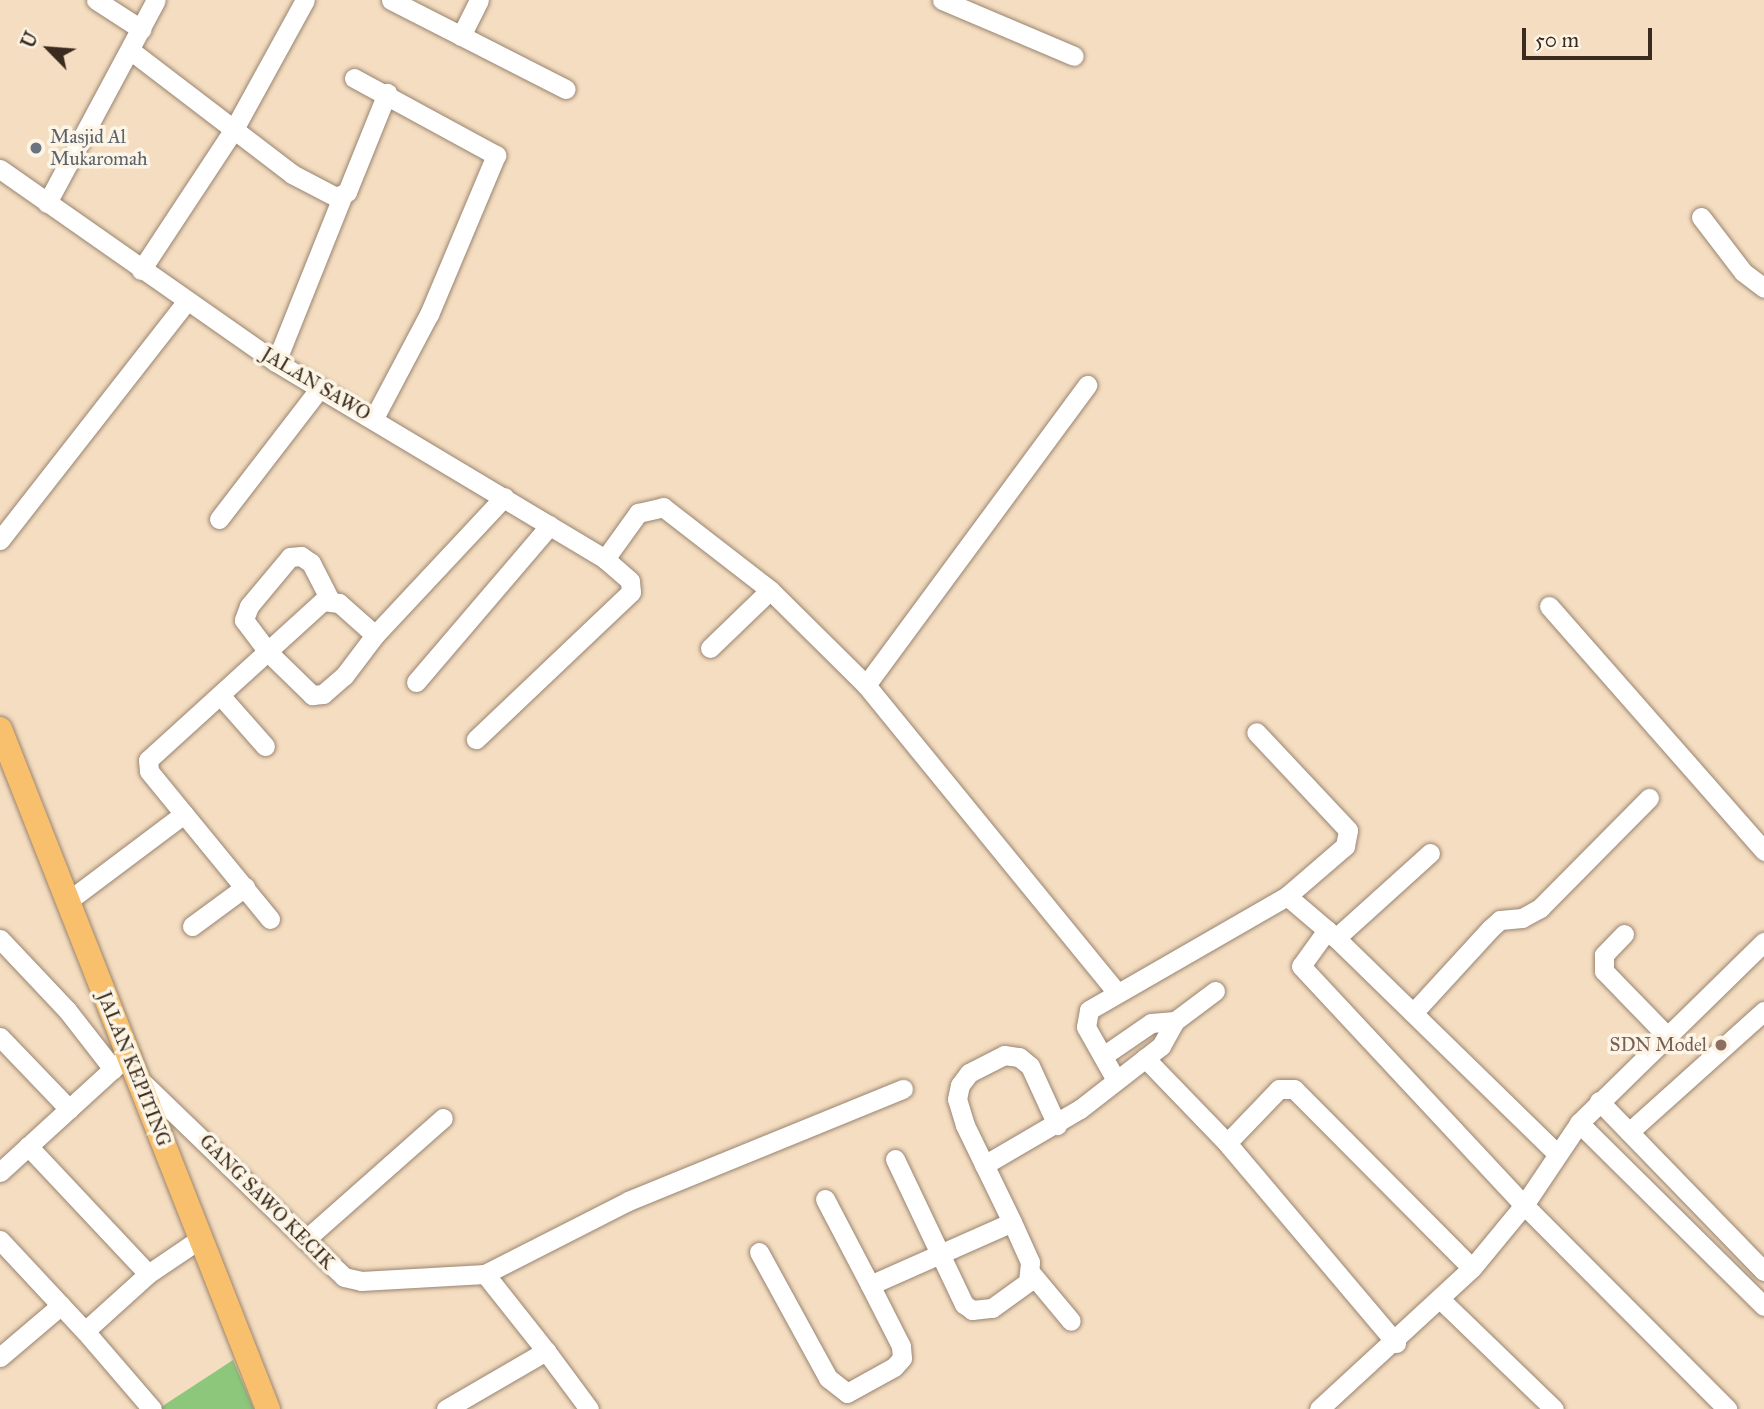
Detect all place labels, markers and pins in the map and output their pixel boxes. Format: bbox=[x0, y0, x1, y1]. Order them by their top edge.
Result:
place label: Masjid Al Mukaromah bbox=[50, 126, 148, 170]
marker: Masjid Al Mukaromah bbox=[28, 140, 44, 156]
place label: SDN Model bbox=[1609, 1034, 1707, 1056]
marker: SDN Model bbox=[1713, 1037, 1729, 1053]

